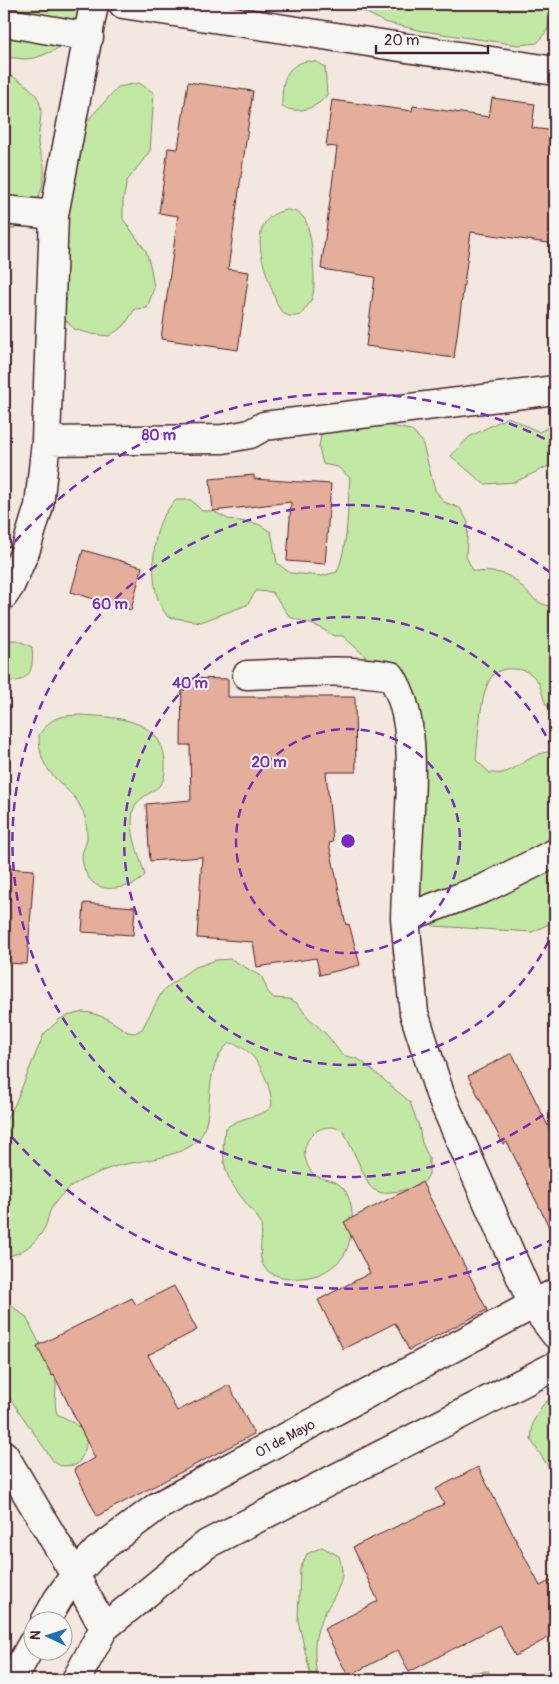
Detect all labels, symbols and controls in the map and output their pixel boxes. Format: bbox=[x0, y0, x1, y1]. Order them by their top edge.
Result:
scale bar bbox=[376, 22, 489, 54]
text: 20 m bbox=[384, 31, 419, 50]
text: 80 m bbox=[142, 426, 176, 445]
text: 60 m bbox=[92, 595, 128, 614]
text: 40 m bbox=[172, 674, 208, 693]
text: 20 m bbox=[251, 753, 287, 772]
centre of rings bbox=[339, 832, 357, 850]
street label: 01 de Mayo bbox=[253, 1415, 318, 1461]
north arrow bbox=[22, 1612, 72, 1662]
text: N bbox=[27, 1630, 44, 1640]

